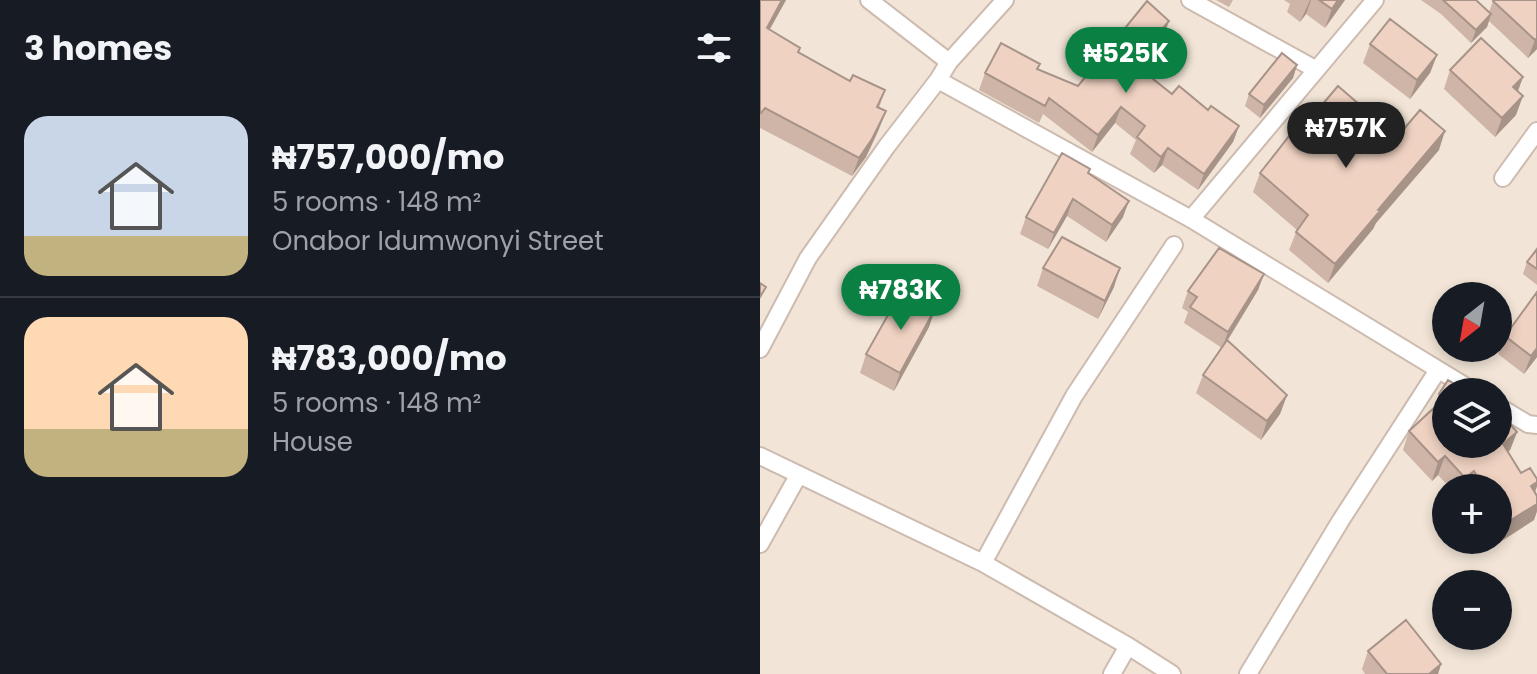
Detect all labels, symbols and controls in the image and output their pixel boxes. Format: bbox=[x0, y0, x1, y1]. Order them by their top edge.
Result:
text: 3 homes bbox=[24, 24, 172, 72]
icon: filters bbox=[692, 26, 736, 70]
pin: ₦525K bbox=[1070, 27, 1182, 95]
text: ₦525K bbox=[1083, 35, 1169, 71]
pin: ₦757K bbox=[1290, 102, 1402, 170]
text: ₦757K bbox=[1305, 110, 1387, 146]
text: ₦757,000/mo bbox=[272, 133, 504, 181]
icon: home bbox=[88, 148, 184, 244]
text: 5 rooms · 148 m² bbox=[272, 184, 481, 220]
text: Onabor Idumwonyi Street bbox=[272, 223, 604, 259]
pin: ₦783K bbox=[845, 264, 957, 332]
text: ₦783K bbox=[859, 272, 943, 308]
north arrow bbox=[1432, 282, 1512, 362]
map controls bbox=[1432, 282, 1512, 650]
text: ₦783,000/mo bbox=[272, 334, 507, 382]
icon: home bbox=[88, 349, 184, 445]
button: layers bbox=[1432, 378, 1512, 458]
text: 5 rooms · 148 m² bbox=[272, 385, 481, 421]
text: House bbox=[272, 424, 353, 460]
button: + bbox=[1432, 474, 1512, 554]
button: − bbox=[1432, 570, 1512, 650]

